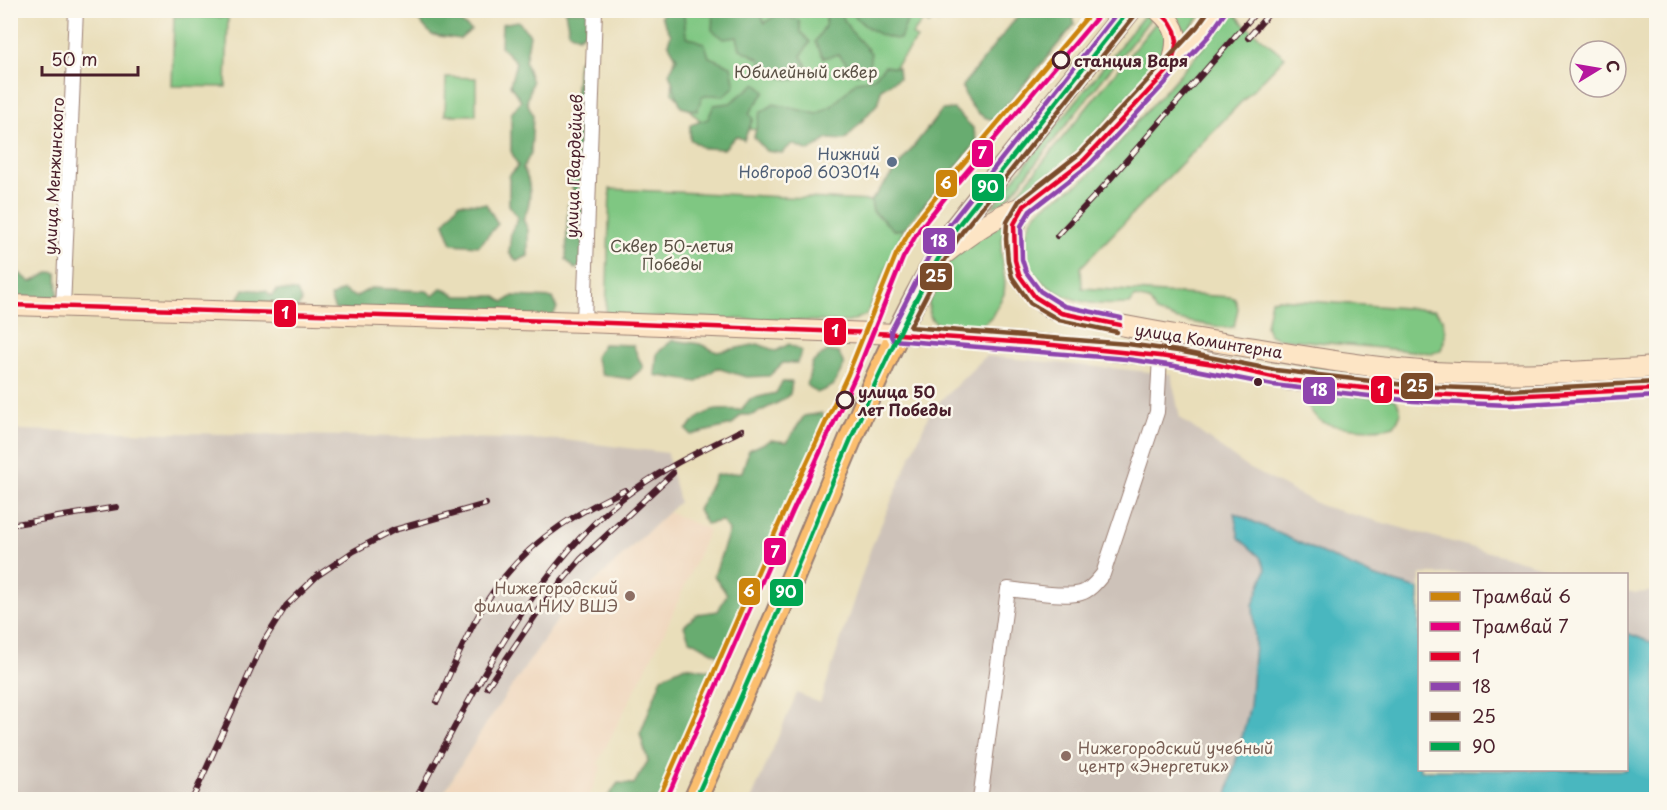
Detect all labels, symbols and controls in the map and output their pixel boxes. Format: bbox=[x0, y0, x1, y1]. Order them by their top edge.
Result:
scale bar bbox=[42, 39, 138, 77]
north arrow bbox=[1568, 39, 1628, 99]
text: 50 m bbox=[51, 45, 98, 72]
place label: станция Варя bbox=[1074, 48, 1188, 72]
marker: станция Варя bbox=[1052, 51, 1070, 69]
text: С bbox=[1601, 58, 1627, 74]
park label: Юбилейный сквер bbox=[734, 59, 878, 83]
street label: улица Гвардейцев bbox=[558, 94, 588, 238]
street label: улица Менжинского bbox=[37, 96, 69, 256]
line badge: 7 bbox=[971, 139, 994, 168]
text: 7 bbox=[977, 140, 987, 164]
place label: Нижний Новгород 603014 bbox=[739, 141, 880, 183]
marker: Нижний Новгород 603014 bbox=[885, 155, 899, 169]
line badge: 6 bbox=[935, 169, 958, 198]
text: 6 bbox=[940, 170, 952, 194]
line badge: 90 bbox=[971, 173, 1005, 202]
text: 90 bbox=[977, 174, 999, 198]
line badge: 18 bbox=[922, 227, 956, 255]
text: 18 bbox=[930, 228, 948, 252]
park label: Сквер 50-летия Победы bbox=[610, 233, 734, 275]
line badge: 25 bbox=[919, 262, 953, 291]
text: 25 bbox=[925, 263, 947, 287]
line badge: 1 bbox=[273, 299, 297, 328]
text: 1 bbox=[281, 300, 289, 324]
street label: улица Коминтерна bbox=[1134, 316, 1284, 364]
line badge: 1 bbox=[823, 317, 847, 346]
text: 1 bbox=[831, 318, 839, 342]
line badge: 25 bbox=[1400, 372, 1434, 400]
text: 25 bbox=[1406, 373, 1428, 397]
line badge: 1 bbox=[1370, 375, 1393, 404]
unlabelled marker bbox=[1252, 376, 1264, 388]
line badge: 18 bbox=[1302, 376, 1336, 405]
text: 18 bbox=[1310, 377, 1328, 401]
text: 1 bbox=[1377, 377, 1385, 401]
place label: улица 50 лет Победы bbox=[857, 379, 952, 421]
marker: улица 50 лет Победы bbox=[836, 391, 854, 409]
line badge: 7 bbox=[763, 537, 787, 566]
text: 7 bbox=[770, 539, 780, 563]
legend bbox=[1418, 573, 1628, 771]
place label: Нижегородский филиал НИУ ВШЭ bbox=[474, 575, 618, 617]
line badge: 6 bbox=[738, 577, 761, 606]
text: 6 bbox=[743, 578, 755, 602]
line badge: 90 bbox=[769, 578, 804, 607]
text: 90 bbox=[775, 579, 797, 603]
text: Трамвай 6 bbox=[1472, 582, 1571, 609]
marker: Нижегородский филиал НИУ ВШЭ bbox=[623, 589, 637, 603]
text: Трамвай 7 bbox=[1472, 612, 1568, 639]
text: 1 bbox=[1472, 642, 1480, 669]
text: 18 bbox=[1472, 672, 1491, 699]
text: 25 bbox=[1472, 702, 1496, 729]
text: 90 bbox=[1472, 732, 1496, 759]
place label: Нижегородский учебный центр «Энергетик» bbox=[1078, 735, 1273, 777]
marker: Нижегородский учебный центр «Энергетик» bbox=[1059, 749, 1073, 763]

